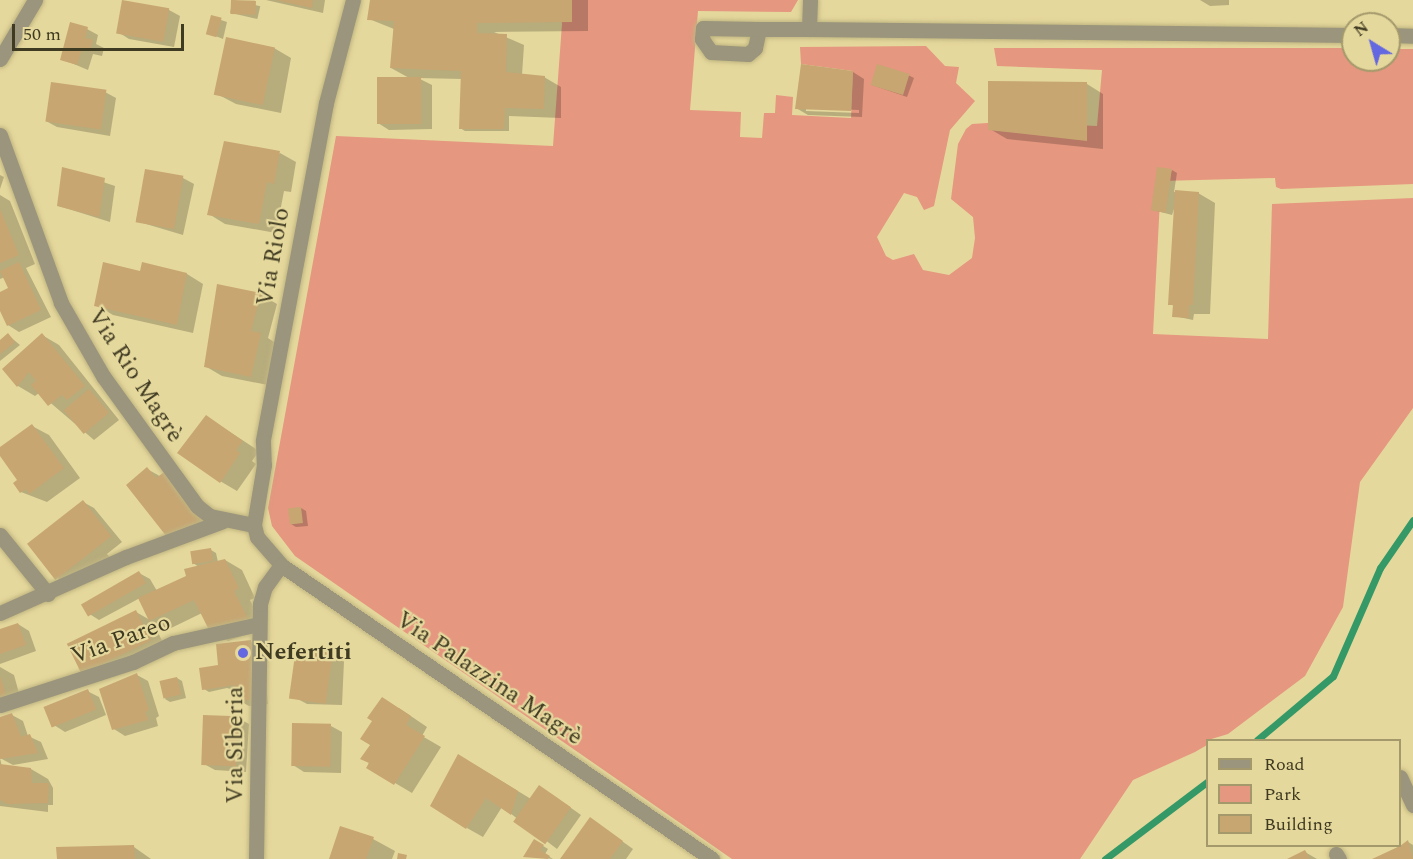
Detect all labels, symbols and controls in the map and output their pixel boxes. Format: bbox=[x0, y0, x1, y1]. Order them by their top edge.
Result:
scale bar bbox=[15, 12, 188, 50]
north arrow bbox=[1341, 12, 1401, 72]
text: N bbox=[1349, 16, 1374, 43]
text: 50 m bbox=[23, 21, 61, 48]
street label: Via Riolo bbox=[251, 206, 297, 308]
street label: Via Rio Magrè bbox=[81, 304, 189, 448]
street label: Via Palazzina Magrè bbox=[390, 606, 588, 752]
street label: Via Pareo bbox=[67, 609, 175, 671]
place label: Nefertiti bbox=[255, 639, 352, 667]
marker: Nefertiti bbox=[236, 646, 250, 660]
street label: Via Siberia bbox=[222, 686, 250, 804]
legend bbox=[1206, 739, 1401, 847]
text: Road bbox=[1264, 751, 1305, 778]
text: Park bbox=[1264, 781, 1301, 808]
text: Building bbox=[1264, 811, 1333, 838]

